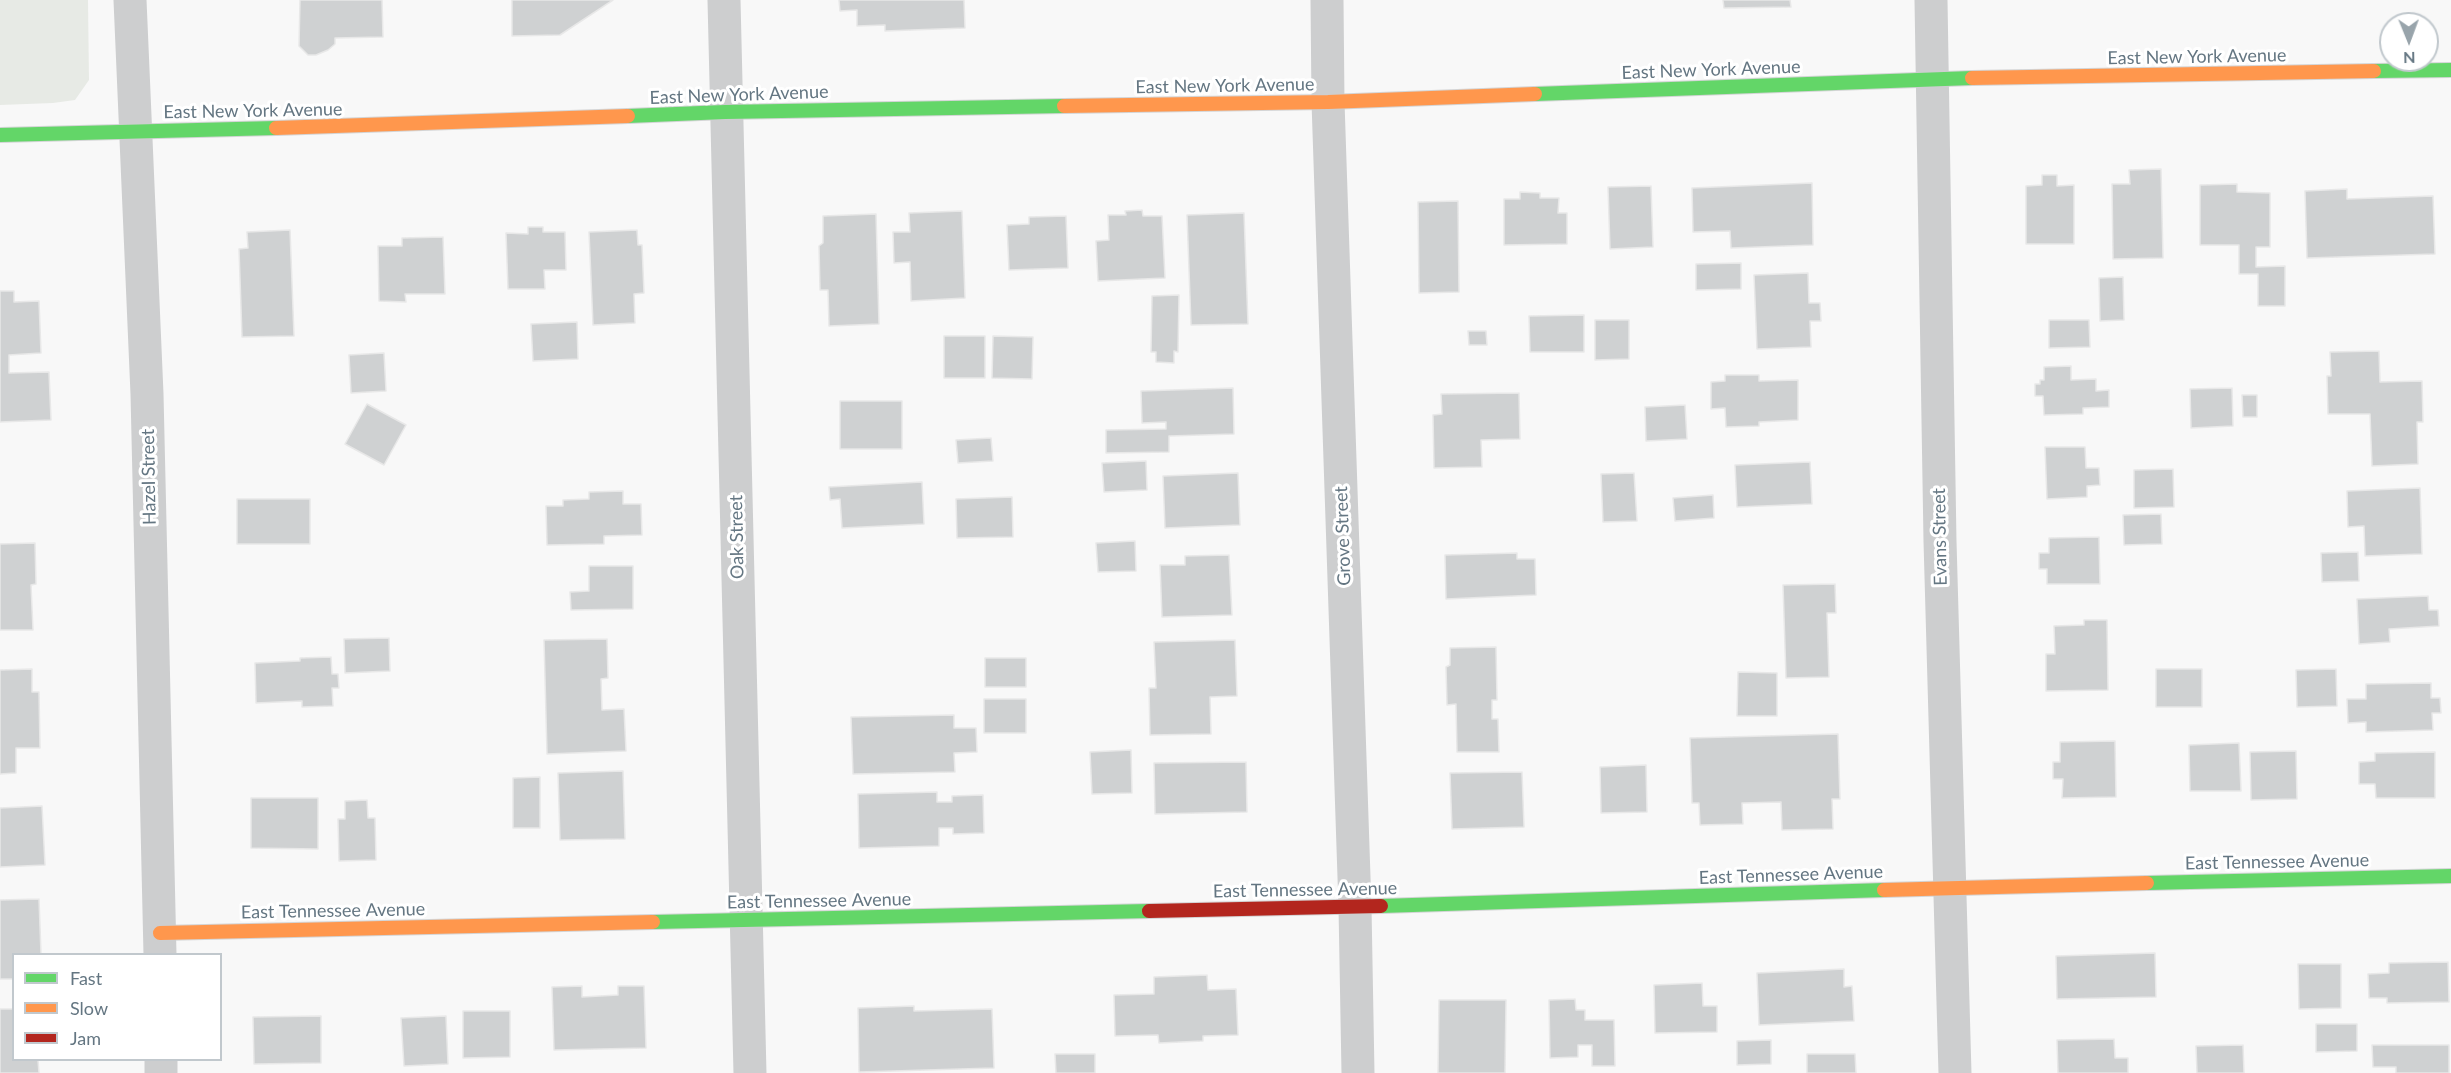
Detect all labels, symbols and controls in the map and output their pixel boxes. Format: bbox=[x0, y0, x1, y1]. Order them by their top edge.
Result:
north arrow bbox=[2379, 12, 2439, 72]
street label: East New York Avenue bbox=[2107, 45, 2287, 69]
text: N bbox=[2403, 49, 2416, 68]
street label: East New York Avenue bbox=[1621, 56, 1801, 84]
street label: East New York Avenue bbox=[1135, 74, 1315, 98]
street label: East New York Avenue bbox=[649, 81, 829, 109]
street label: East New York Avenue bbox=[163, 99, 343, 123]
street label: Hazel Street bbox=[137, 429, 161, 525]
street label: Grove Street bbox=[1330, 486, 1356, 586]
street label: Evans Street bbox=[1928, 488, 1952, 586]
street label: Oak Street bbox=[725, 495, 749, 579]
street label: East Tennessee Avenue bbox=[2185, 850, 2369, 874]
street label: East Tennessee Avenue bbox=[1698, 861, 1884, 889]
street label: East Tennessee Avenue bbox=[1213, 878, 1397, 902]
street label: East Tennessee Avenue bbox=[727, 889, 911, 913]
street label: East Tennessee Avenue bbox=[241, 899, 425, 923]
legend bbox=[12, 953, 222, 1061]
text: Fast bbox=[70, 967, 102, 989]
text: Slow bbox=[70, 997, 108, 1019]
text: Jam bbox=[70, 1027, 101, 1049]

